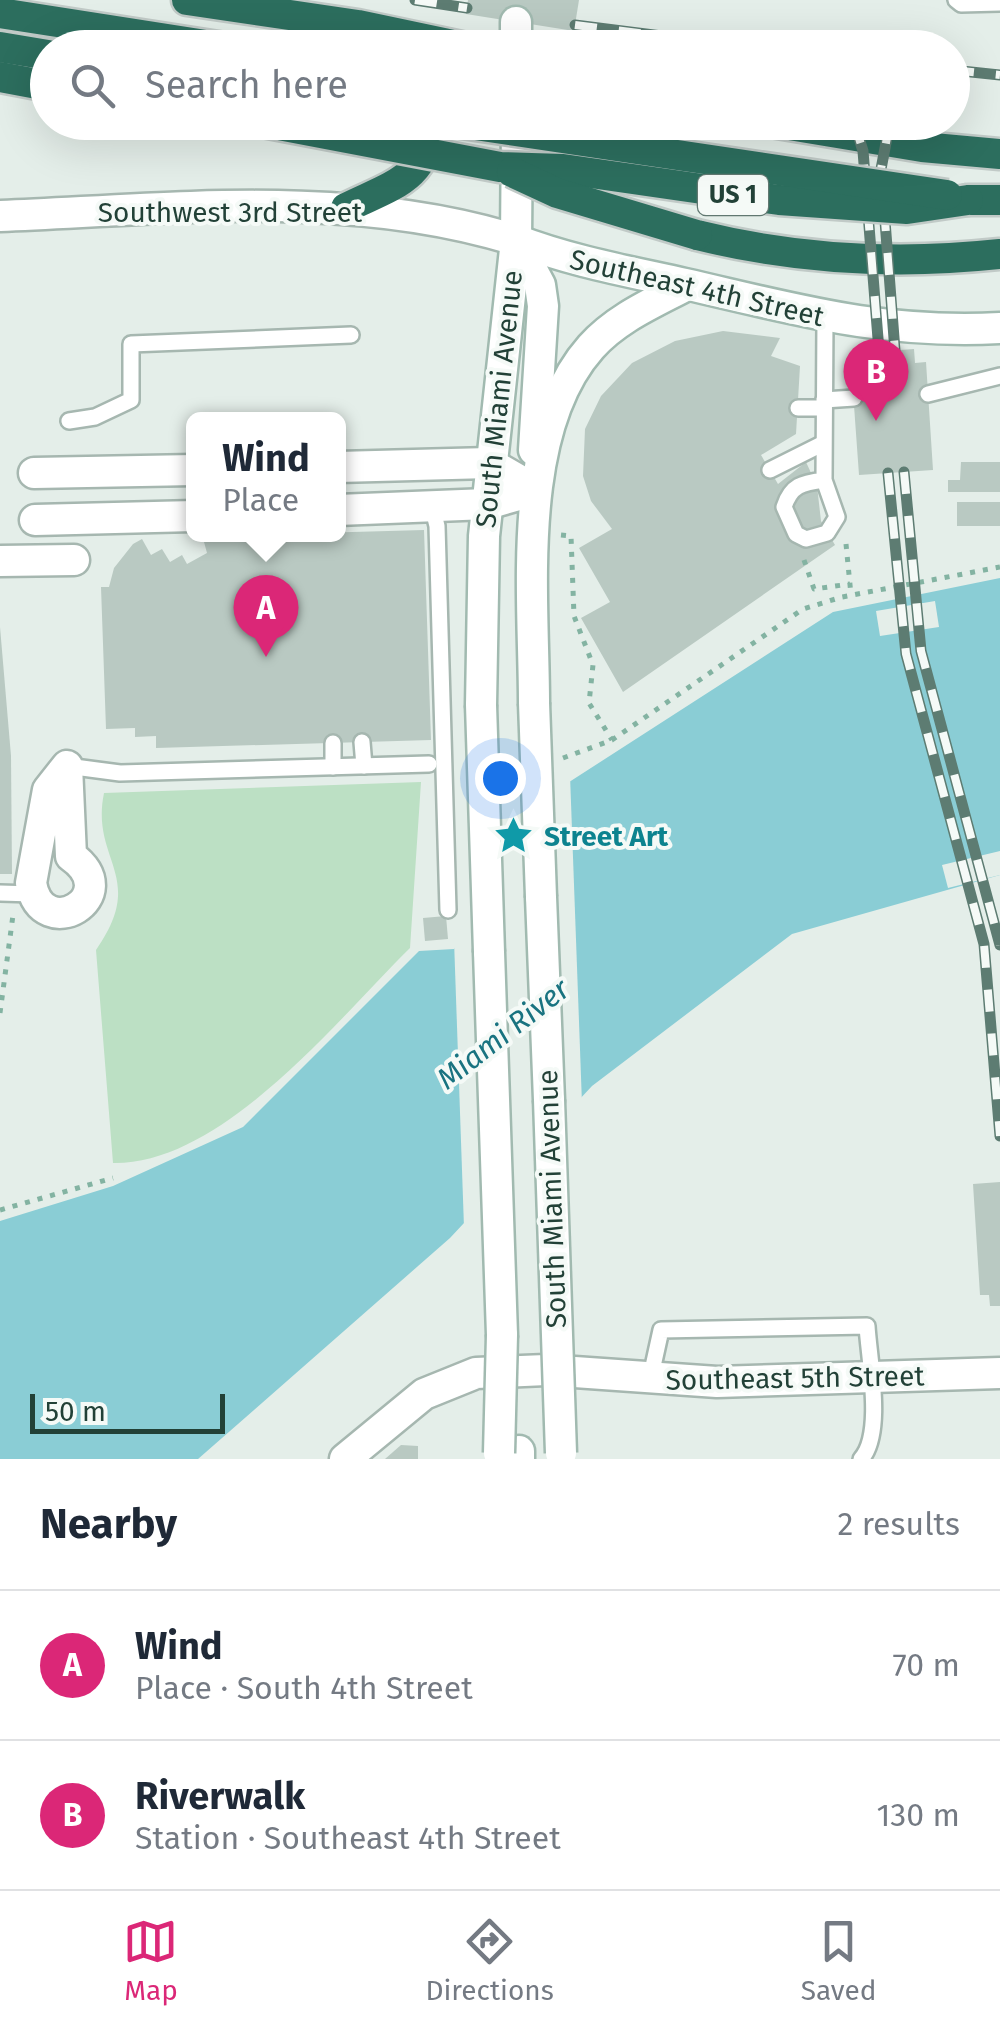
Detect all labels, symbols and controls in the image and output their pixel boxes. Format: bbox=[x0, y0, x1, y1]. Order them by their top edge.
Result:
search box bbox=[30, 30, 970, 140]
icon: search bbox=[65, 58, 120, 113]
text: Search here bbox=[145, 62, 348, 108]
road number: US 1 bbox=[698, 175, 768, 215]
street label: Southwest 3rd Street bbox=[98, 196, 363, 229]
street label: Southeast 4th Street bbox=[567, 243, 828, 333]
street label: South Miami Avenue bbox=[469, 268, 529, 530]
pin: B bbox=[844, 338, 908, 421]
popup bbox=[186, 412, 346, 542]
text: Wind bbox=[222, 435, 310, 481]
text: Place bbox=[222, 481, 299, 519]
pin: A bbox=[234, 574, 298, 657]
your location bbox=[475, 753, 526, 804]
place icon: Street Art bbox=[493, 815, 535, 857]
place label: Street Art bbox=[544, 820, 669, 853]
water label: Miami River bbox=[430, 970, 578, 1097]
street label: South Miami Avenue bbox=[531, 1069, 573, 1329]
street label: Southeast 5th Street bbox=[665, 1359, 926, 1397]
scale bar bbox=[30, 1389, 225, 1434]
text: 50 m bbox=[45, 1395, 106, 1428]
text: Nearby bbox=[40, 1499, 177, 1549]
text: 2 results bbox=[837, 1505, 960, 1543]
text: Wind bbox=[135, 1623, 223, 1669]
text: A bbox=[63, 1646, 82, 1684]
text: 70 m bbox=[892, 1646, 960, 1684]
text: Place · South 4th Street bbox=[135, 1669, 473, 1707]
text: Riverwalk bbox=[135, 1773, 305, 1819]
text: B bbox=[63, 1796, 82, 1834]
text: 130 m bbox=[876, 1796, 960, 1834]
text: Station · Southeast 4th Street bbox=[135, 1819, 561, 1857]
tab: Map bbox=[123, 1914, 178, 2007]
tab: Directions bbox=[425, 1914, 554, 2007]
tab: Saved bbox=[801, 1914, 877, 2007]

